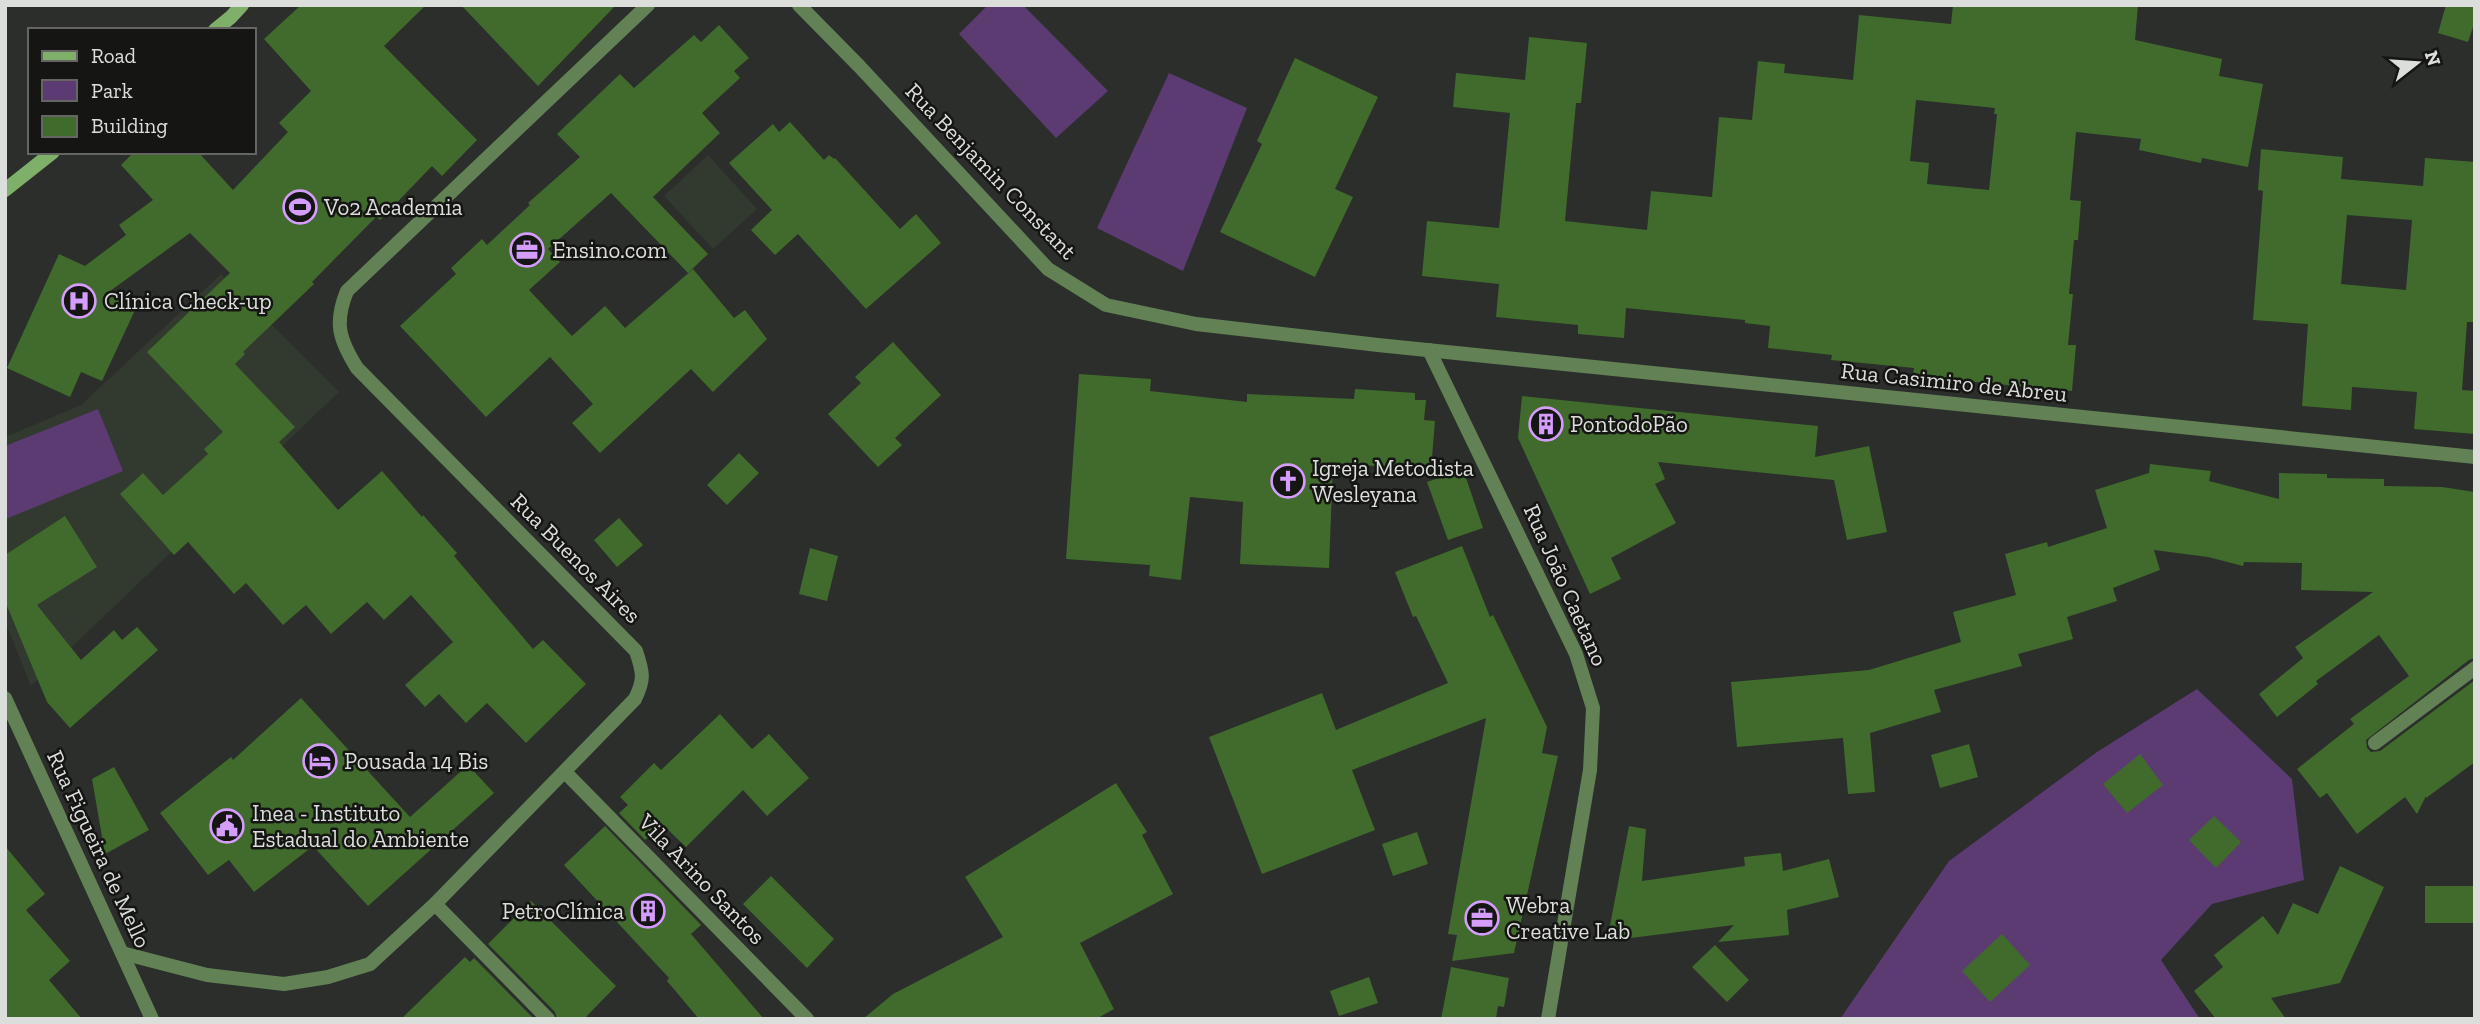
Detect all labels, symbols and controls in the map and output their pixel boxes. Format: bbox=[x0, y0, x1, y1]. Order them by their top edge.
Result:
legend bbox=[28, 28, 256, 154]
north arrow bbox=[2382, 28, 2452, 98]
text: Road bbox=[91, 43, 137, 68]
text: N bbox=[2420, 48, 2446, 68]
street label: Rua Benjamin Constant bbox=[900, 77, 1083, 265]
text: Park bbox=[91, 78, 133, 103]
text: Building bbox=[91, 113, 168, 138]
sports icon: Vo2 Academia bbox=[281, 188, 319, 226]
place label: Vo2 Academia bbox=[323, 193, 463, 221]
office icon: Ensino.com bbox=[508, 231, 546, 269]
place label: Ensino.com bbox=[552, 236, 667, 264]
hospital icon: Clínica Check-up bbox=[60, 282, 98, 320]
place label: Clínica Check-up bbox=[104, 287, 272, 315]
street label: Rua Casimiro de Abreu bbox=[1839, 356, 2069, 408]
building icon: PontodoPão bbox=[1527, 405, 1565, 443]
place label: PontodoPão bbox=[1570, 410, 1688, 438]
place label: Igreja Metodista Wesleyana bbox=[1312, 454, 1474, 508]
church icon: Igreja Metodista Wesleyana bbox=[1269, 462, 1307, 500]
street label: Rua Buenos Aires bbox=[505, 487, 647, 629]
street label: Rua João Caetano bbox=[1518, 500, 1614, 670]
hotel icon: Pousada 14 Bis bbox=[301, 742, 339, 780]
street label: Rua Figueira de Mello bbox=[41, 746, 157, 952]
place label: Pousada 14 Bis bbox=[344, 747, 488, 775]
place label: Inea - Instituto Estadual do Ambiente bbox=[252, 799, 469, 853]
public building icon: Inea - Instituto Estadual do Ambiente bbox=[208, 807, 246, 845]
street label: Vila Arino Santos bbox=[632, 807, 771, 950]
place label: Webra Creative Lab bbox=[1506, 891, 1630, 945]
building icon: PetroClínica bbox=[629, 892, 667, 930]
place label: PetroClínica bbox=[502, 897, 624, 925]
office icon: Webra Creative Lab bbox=[1463, 899, 1501, 937]

